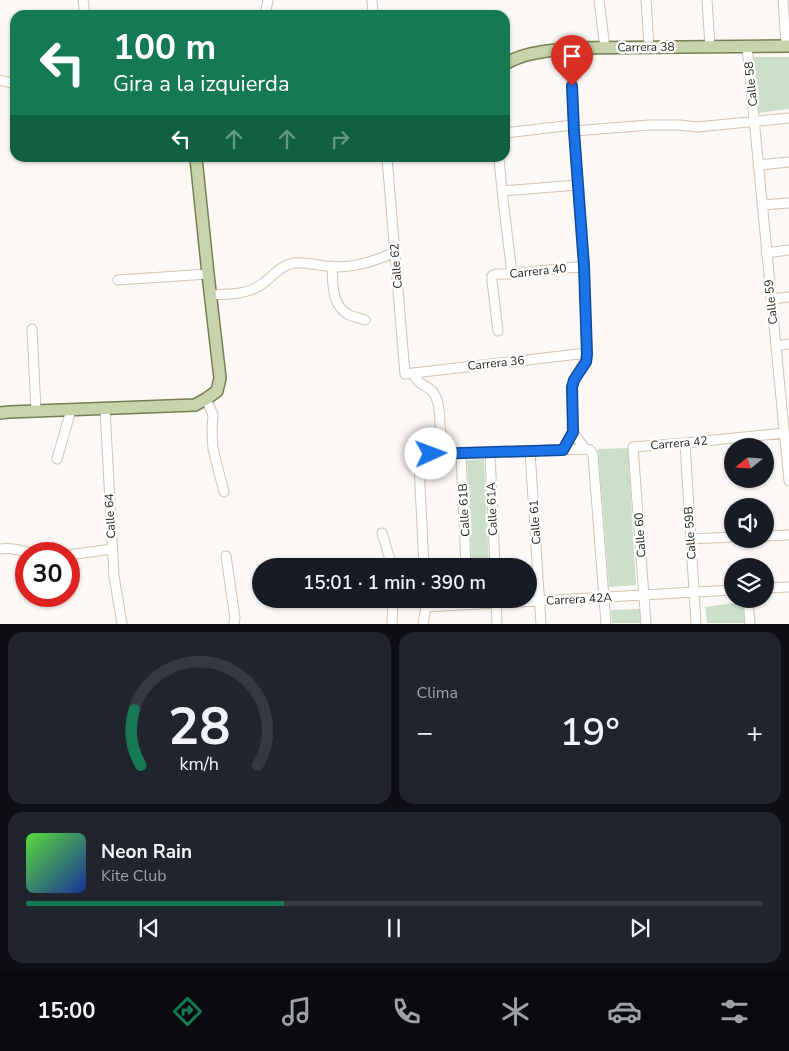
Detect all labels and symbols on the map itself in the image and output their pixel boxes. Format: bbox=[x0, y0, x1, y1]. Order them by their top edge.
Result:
pin bbox=[551, 35, 593, 86]
street label: Carrera 38 bbox=[617, 39, 675, 55]
street label: Calle 58 bbox=[741, 61, 761, 107]
street label: Calle 62 bbox=[386, 243, 406, 289]
street label: Carrera 40 bbox=[509, 260, 567, 282]
street label: Calle 59 bbox=[761, 279, 781, 325]
street label: Carrera 36 bbox=[467, 352, 525, 374]
position arrow bbox=[404, 427, 456, 479]
street label: Carrera 42 bbox=[650, 433, 708, 453]
north arrow bbox=[724, 438, 774, 488]
street label: Calle 61A bbox=[483, 482, 501, 536]
street label: Calle 61B bbox=[455, 483, 473, 537]
street label: Calle 64 bbox=[101, 493, 119, 539]
street label: Calle 61 bbox=[525, 499, 545, 545]
street label: Calle 59B bbox=[680, 506, 700, 560]
street label: Calle 60 bbox=[630, 512, 650, 558]
speed limit sign: 30 bbox=[15, 542, 80, 607]
street label: Carrera 42A bbox=[546, 589, 613, 609]

